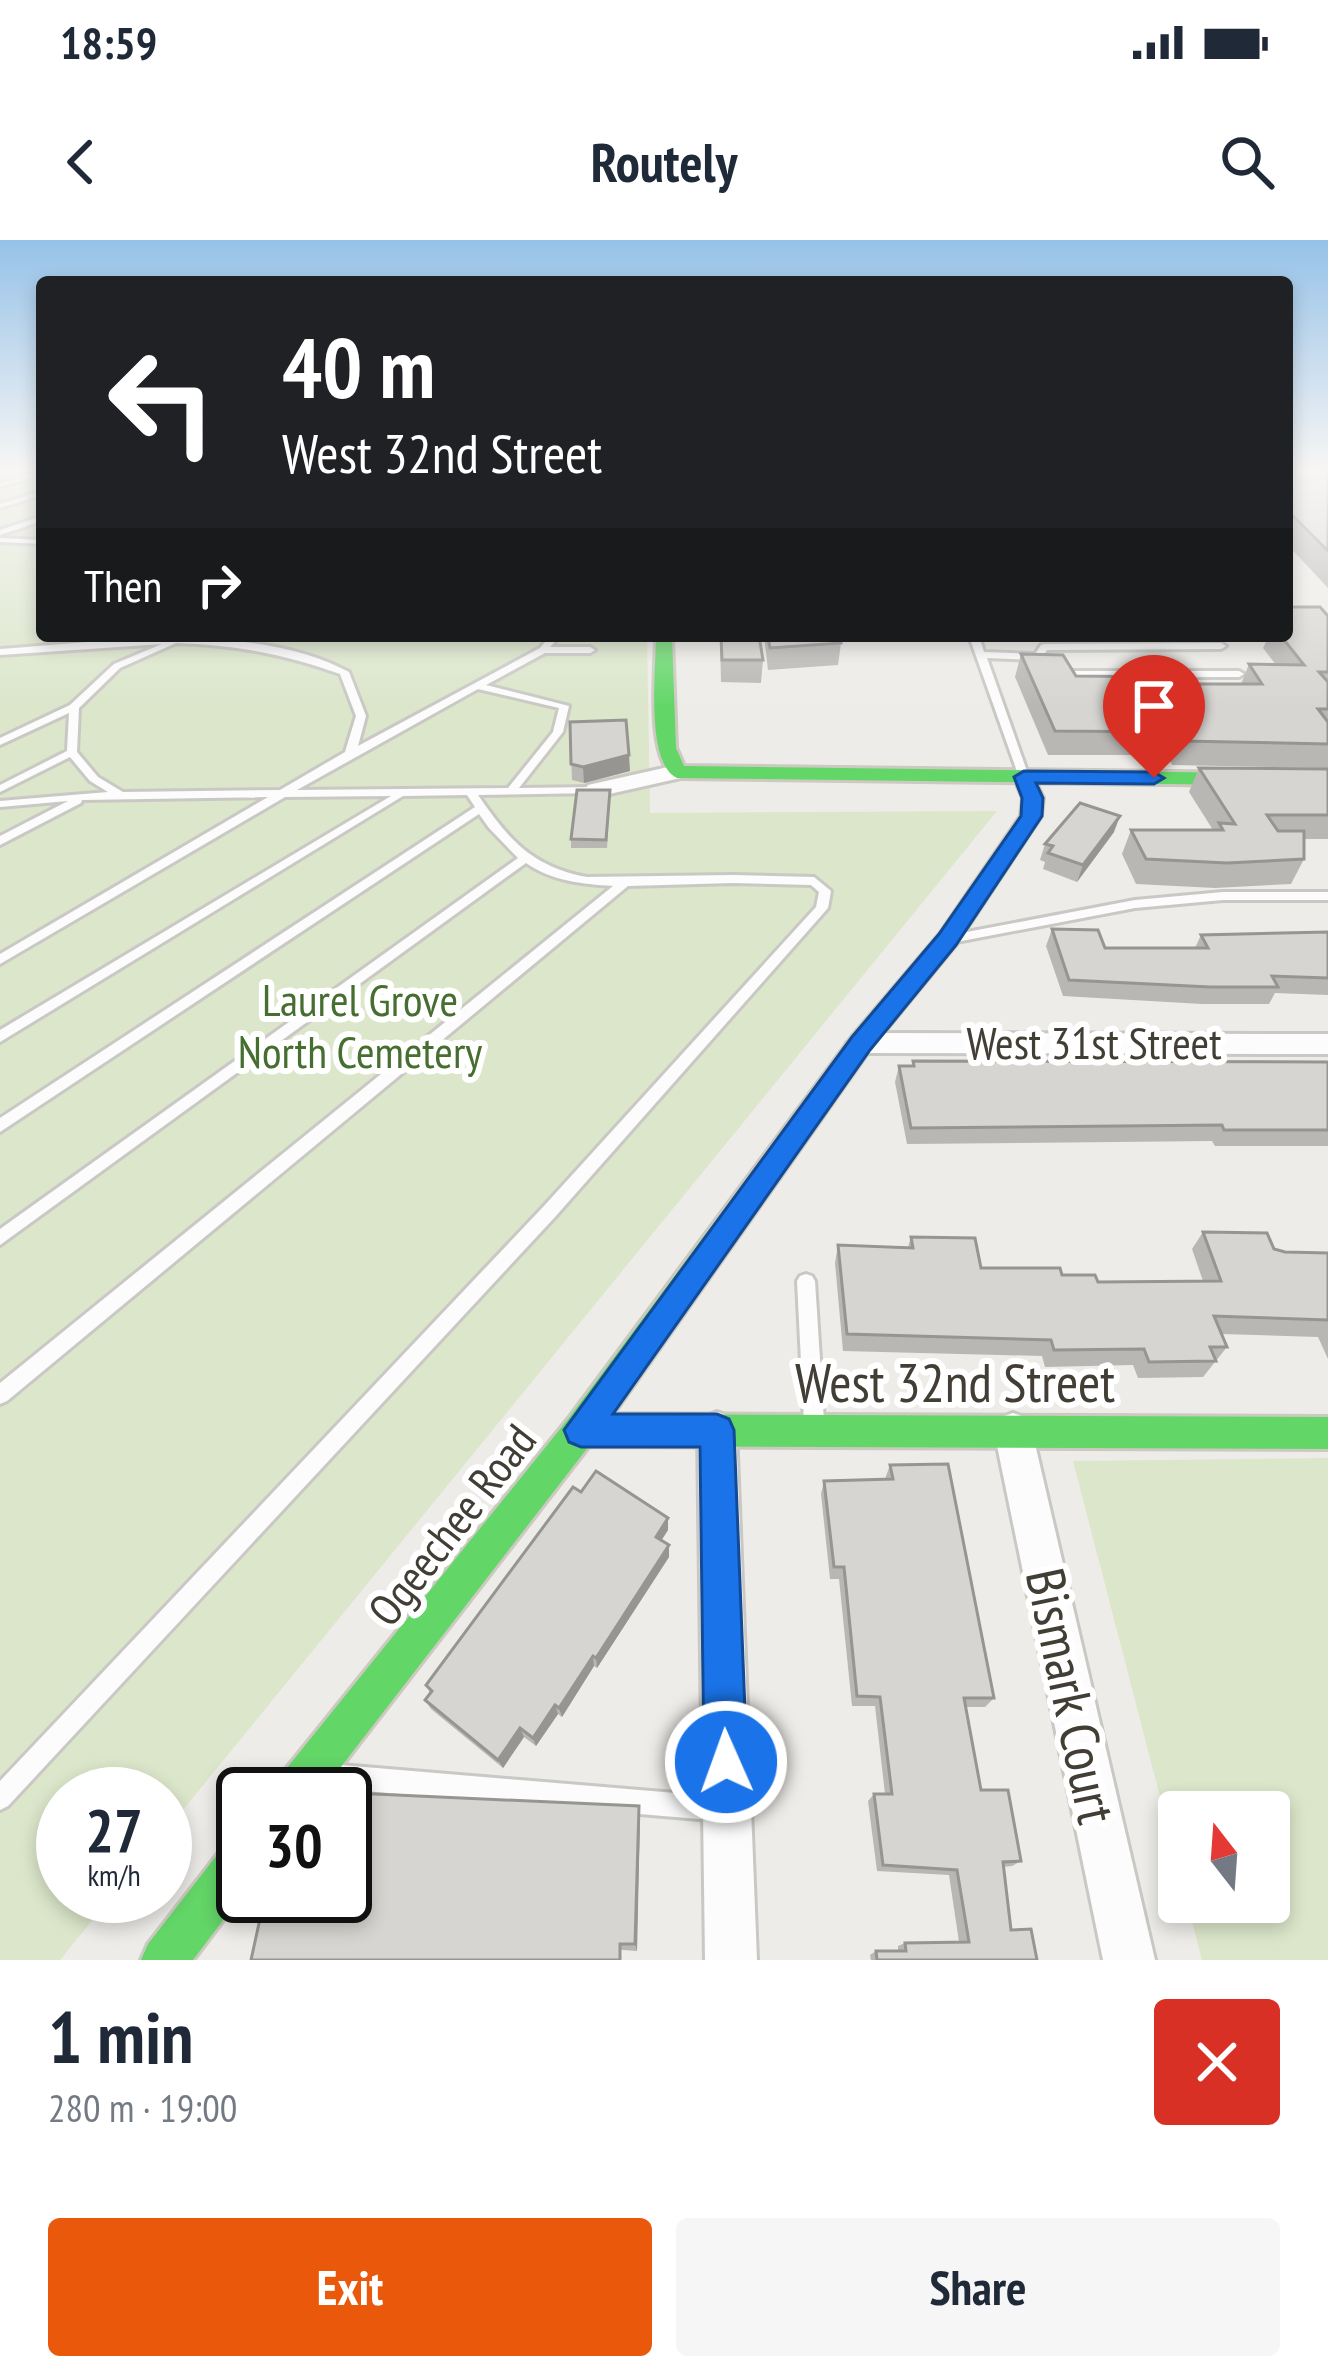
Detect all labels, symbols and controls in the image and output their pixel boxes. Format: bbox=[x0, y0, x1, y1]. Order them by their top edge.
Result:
text: 18:59 bbox=[60, 13, 157, 71]
text: Routely bbox=[591, 127, 737, 197]
icon: back bbox=[48, 129, 114, 195]
icon: search bbox=[1214, 129, 1280, 195]
text: 40 m bbox=[282, 312, 435, 421]
icon: left bbox=[84, 324, 240, 480]
text: West 32nd Street bbox=[282, 418, 602, 488]
icon: right bbox=[186, 552, 252, 618]
text: Then bbox=[84, 556, 162, 614]
pin bbox=[1103, 655, 1205, 778]
icon: arrive bbox=[1121, 673, 1187, 739]
park label: Laurel Grove North Cemetery bbox=[238, 970, 482, 1080]
street label: West 31st Street bbox=[966, 1013, 1222, 1071]
street label: West 32nd Street bbox=[795, 1347, 1115, 1417]
street label: Ogeechee Road bbox=[355, 1412, 548, 1637]
street label: Bismark Court bbox=[1011, 1562, 1133, 1830]
position arrow bbox=[663, 1699, 789, 1825]
speed limit sign: 30 bbox=[216, 1767, 372, 1923]
text: 27 bbox=[85, 1791, 143, 1869]
north arrow bbox=[1158, 1791, 1290, 1923]
map controls bbox=[1158, 1791, 1290, 1923]
text: km/h bbox=[87, 1855, 141, 1894]
text: 1 min bbox=[48, 1990, 193, 2083]
button: close bbox=[1154, 1999, 1280, 2125]
text: 280 m · 19:00 bbox=[48, 2082, 237, 2133]
button: Exit bbox=[48, 2218, 652, 2356]
button: Share bbox=[676, 2218, 1280, 2356]

